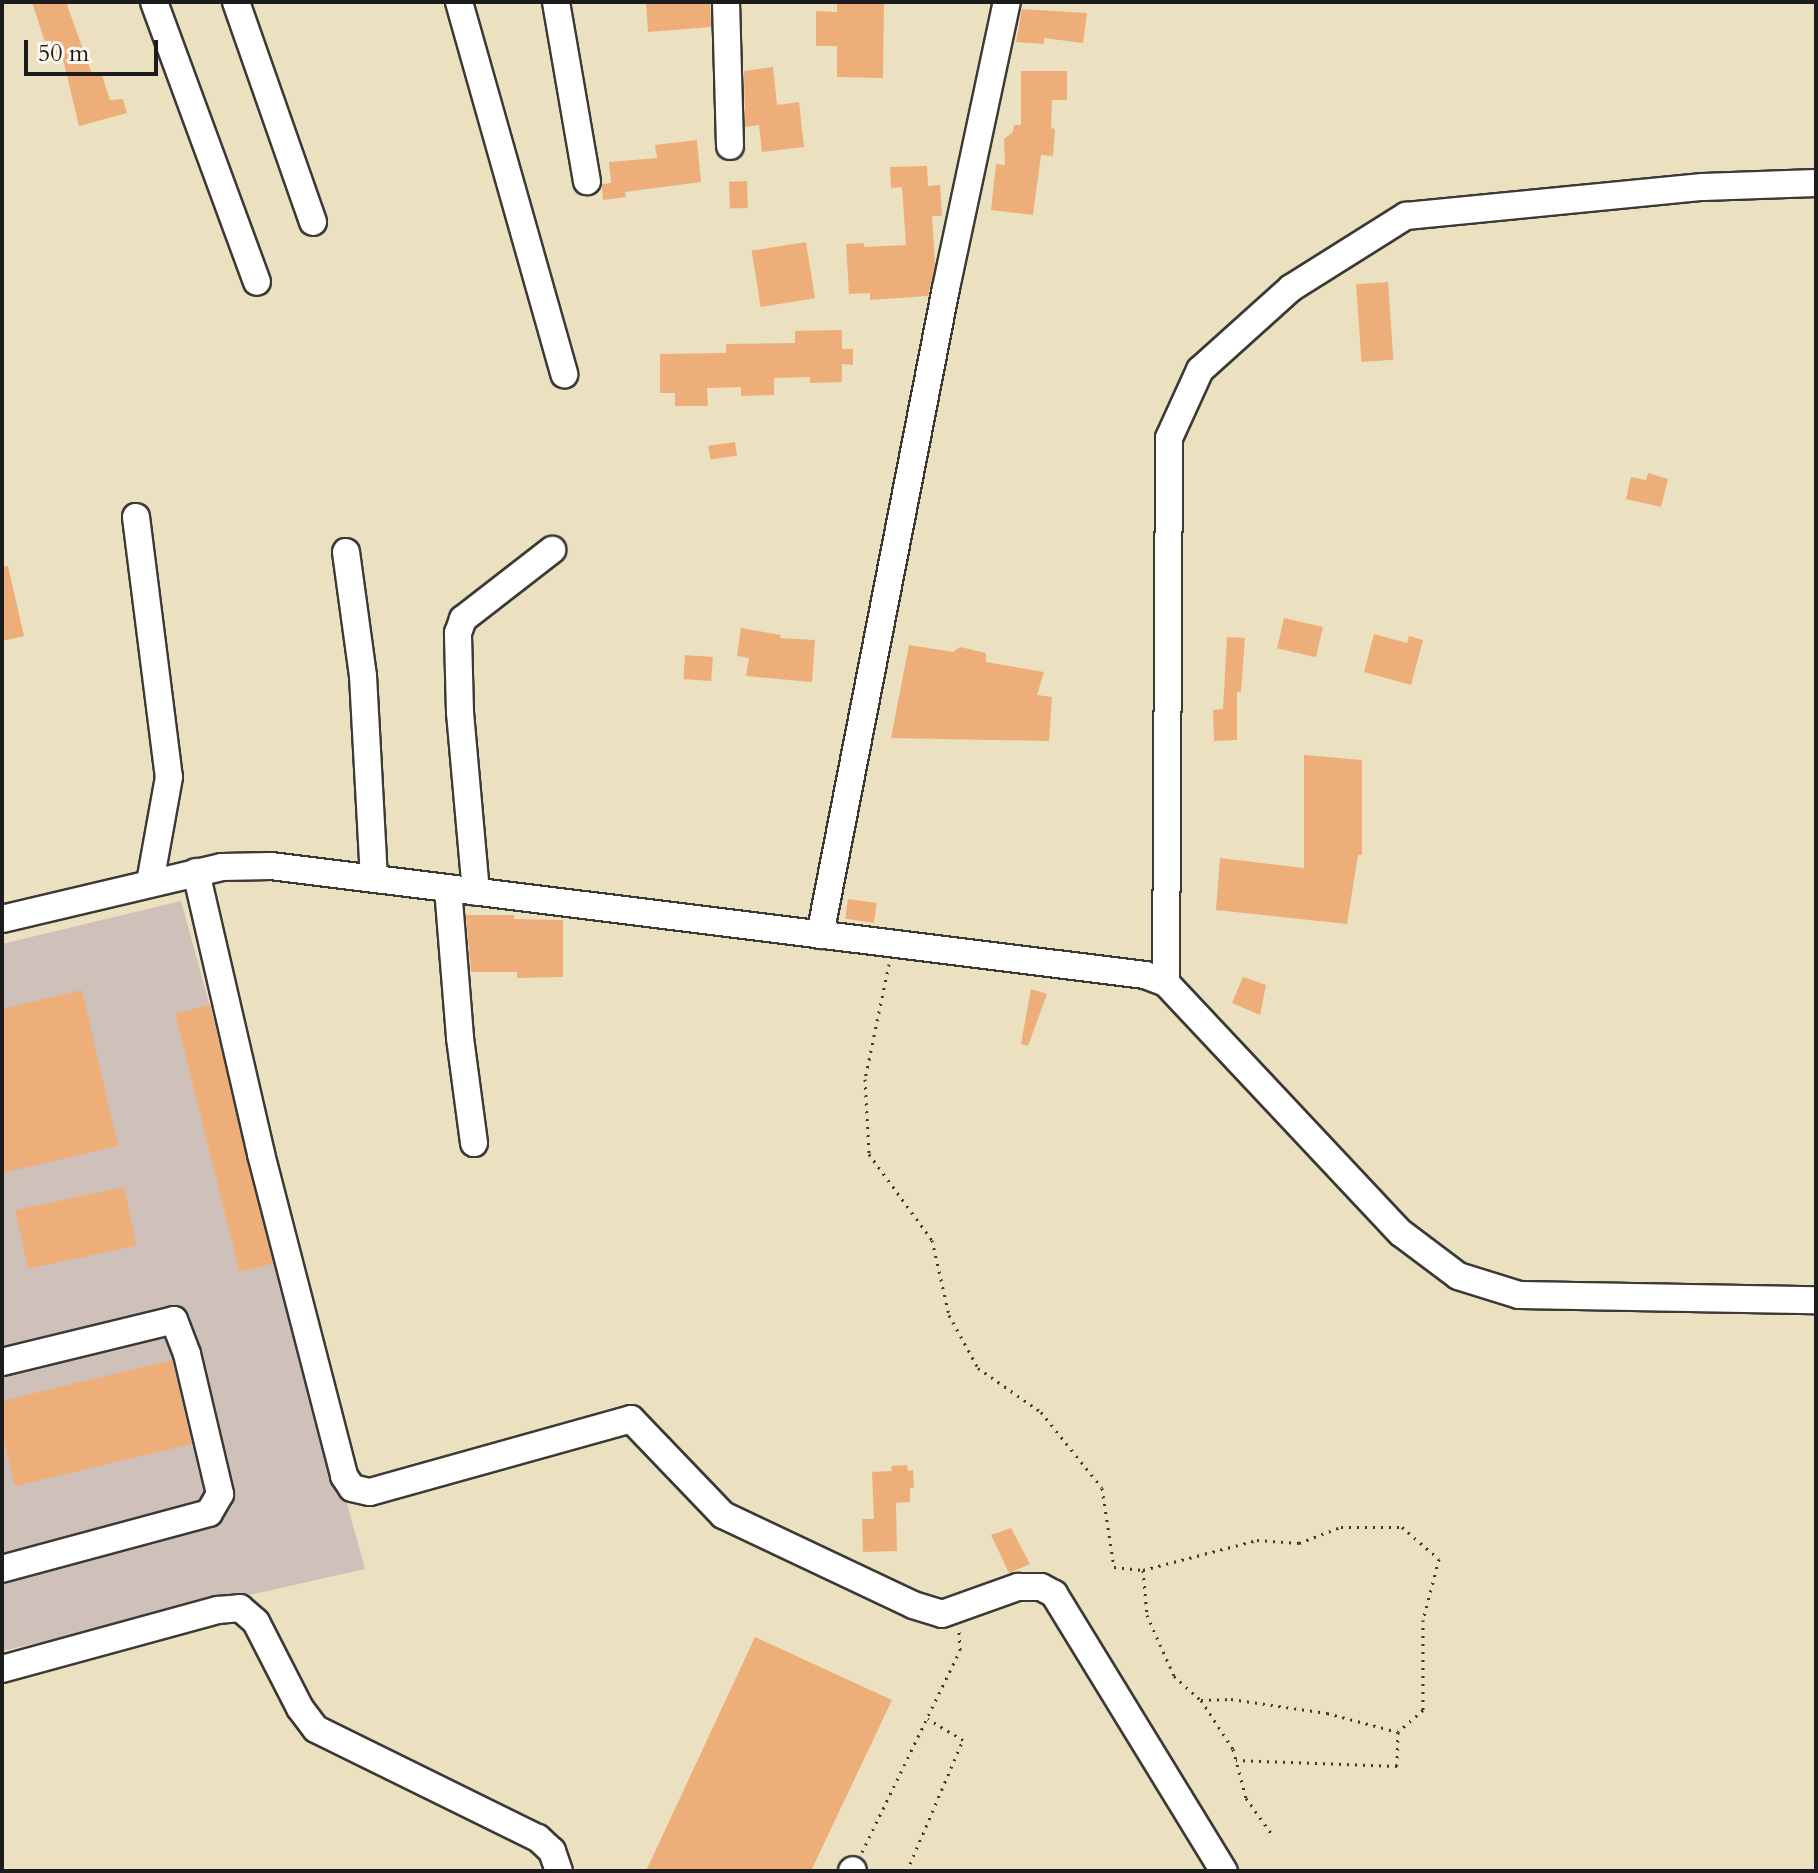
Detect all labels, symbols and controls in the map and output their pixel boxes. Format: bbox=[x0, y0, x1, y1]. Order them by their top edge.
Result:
scale bar bbox=[28, 24, 162, 74]
text: 50 m bbox=[38, 37, 89, 70]

